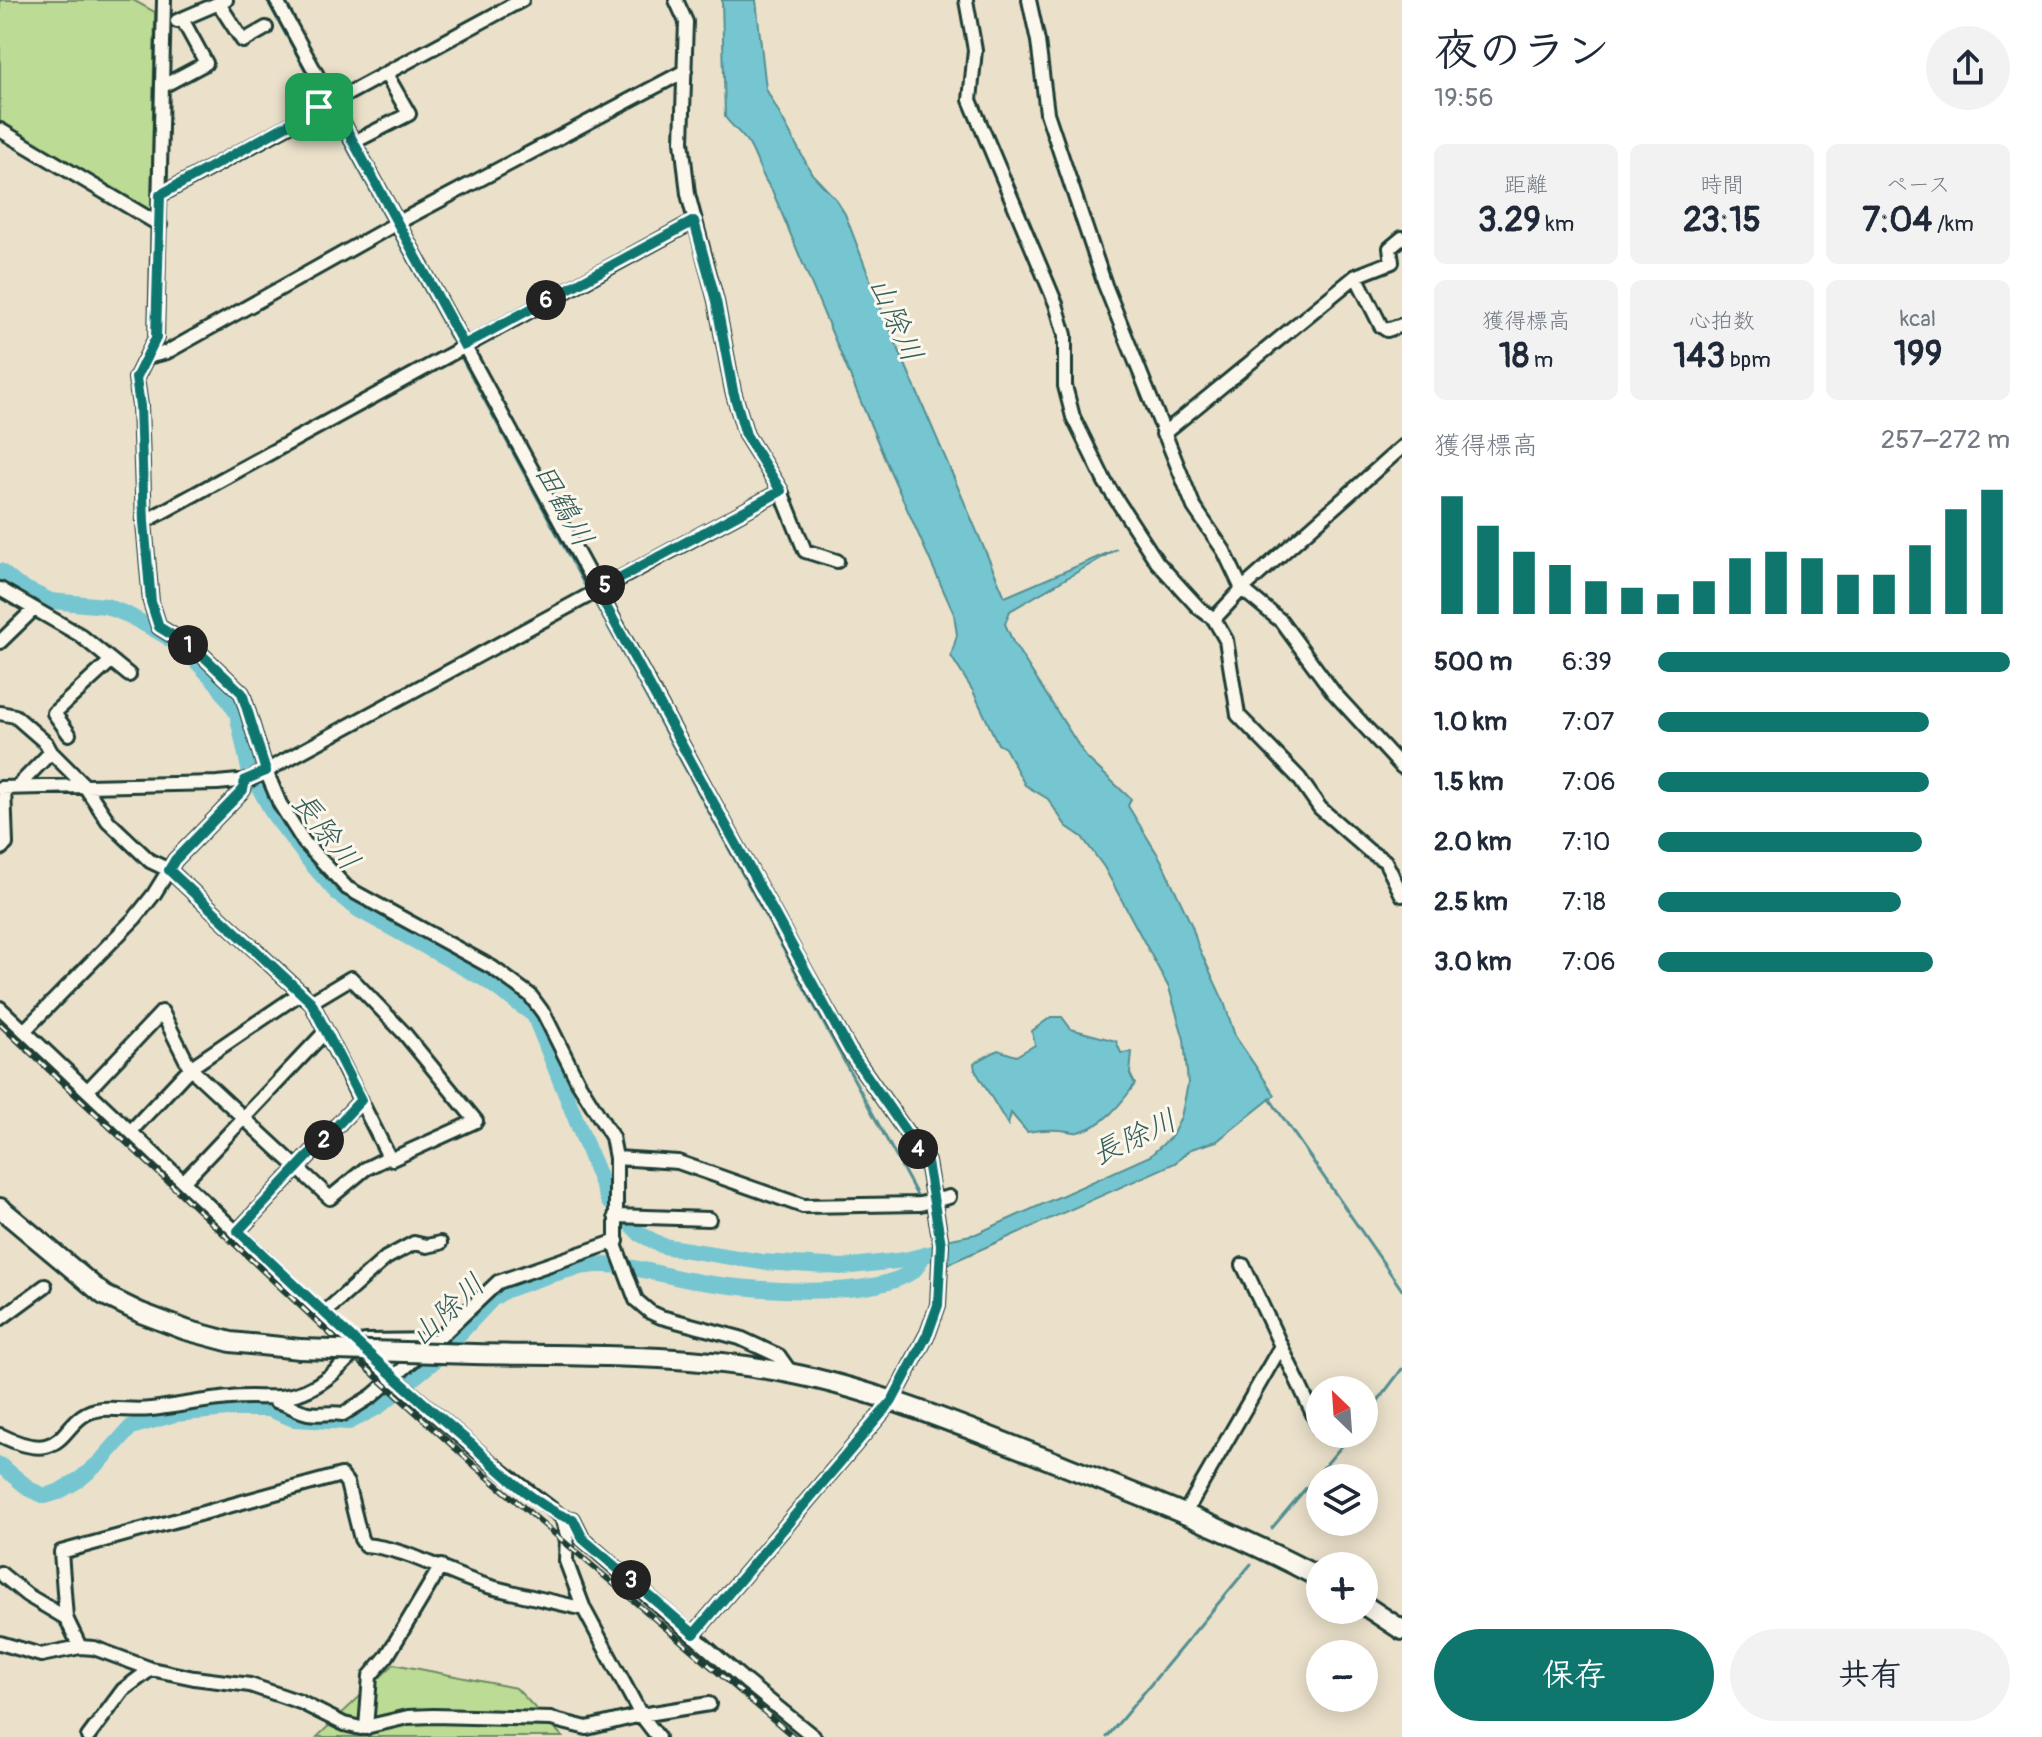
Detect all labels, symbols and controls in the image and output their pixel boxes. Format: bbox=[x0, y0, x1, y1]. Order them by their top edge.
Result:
text: 夜のラン bbox=[1434, 24, 1610, 79]
button: share bbox=[1926, 26, 2010, 110]
pin bbox=[285, 73, 353, 141]
text: 19:56 bbox=[1434, 82, 1494, 114]
icon: arrive bbox=[297, 85, 341, 129]
text: 距離 bbox=[1504, 171, 1548, 199]
text: 時間 bbox=[1700, 171, 1744, 199]
text: ペース bbox=[1886, 171, 1950, 199]
text: 3.29 bbox=[1478, 199, 1541, 242]
text: 23:15 bbox=[1683, 199, 1761, 242]
text: 7:04 bbox=[1862, 199, 1932, 242]
text: km bbox=[1541, 210, 1574, 238]
text: /km bbox=[1932, 210, 1974, 238]
water label: 山除川 bbox=[860, 271, 931, 368]
pin: 6 bbox=[526, 280, 566, 320]
text: 6 bbox=[540, 286, 552, 314]
text: kcal bbox=[1900, 305, 1936, 333]
text: 獲得標高 bbox=[1482, 307, 1570, 335]
text: 心拍数 bbox=[1689, 307, 1755, 335]
text: 199 bbox=[1894, 333, 1942, 376]
text: 18 bbox=[1499, 335, 1529, 378]
text: 143 bbox=[1673, 335, 1725, 378]
text: m bbox=[1529, 346, 1553, 374]
text: bpm bbox=[1725, 346, 1771, 374]
text: 257–272 m bbox=[1881, 424, 2010, 456]
text: 獲得標高 bbox=[1434, 430, 1538, 462]
water label: 田鶴川 bbox=[526, 457, 602, 554]
pin: 5 bbox=[585, 565, 625, 605]
text: 5 bbox=[599, 571, 611, 599]
pin: 1 bbox=[168, 625, 208, 665]
text: 1 bbox=[184, 631, 192, 659]
text: 500 m bbox=[1434, 646, 1512, 678]
text: 6:39 bbox=[1562, 646, 1612, 678]
text: 1.0 km bbox=[1434, 706, 1507, 738]
text: 7:07 bbox=[1562, 706, 1614, 738]
text: 1.5 km bbox=[1434, 766, 1504, 798]
text: 7:06 bbox=[1562, 766, 1616, 798]
water label: 長除川 bbox=[283, 784, 368, 878]
text: 2.0 km bbox=[1434, 826, 1512, 858]
text: 7:10 bbox=[1562, 826, 1611, 858]
text: 2.5 km bbox=[1434, 886, 1508, 918]
text: 7:18 bbox=[1562, 886, 1606, 918]
text: 3.0 km bbox=[1434, 946, 1512, 978]
text: 7:06 bbox=[1562, 946, 1616, 978]
water label: 長除川 bbox=[1086, 1102, 1183, 1173]
pin: 2 bbox=[304, 1120, 344, 1160]
text: 2 bbox=[318, 1126, 330, 1154]
pin: 4 bbox=[898, 1129, 938, 1169]
text: 4 bbox=[912, 1135, 924, 1163]
water label: 山除川 bbox=[402, 1266, 493, 1355]
north arrow bbox=[1306, 1376, 1378, 1448]
map controls bbox=[1306, 1376, 1378, 1712]
button: layers bbox=[1306, 1464, 1378, 1536]
button: + bbox=[1306, 1552, 1378, 1624]
pin: 3 bbox=[611, 1560, 651, 1600]
text: 3 bbox=[625, 1566, 637, 1594]
button: 保存 bbox=[1434, 1629, 1714, 1721]
button: 共有 bbox=[1730, 1629, 2010, 1721]
button: − bbox=[1306, 1640, 1378, 1712]

